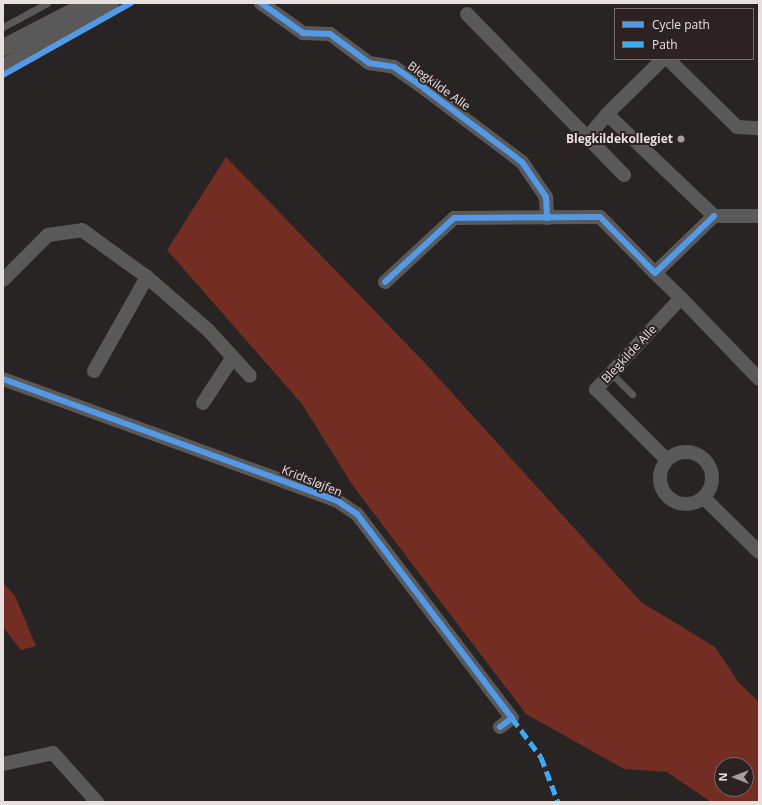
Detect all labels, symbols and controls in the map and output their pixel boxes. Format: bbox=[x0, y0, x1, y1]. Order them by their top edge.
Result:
legend bbox=[614, 8, 754, 60]
text: Cycle path bbox=[652, 16, 710, 33]
text: Path bbox=[652, 36, 678, 53]
street label: Blegkilde Alle bbox=[405, 58, 473, 114]
place label: Blegkildekollegiet bbox=[566, 132, 673, 146]
marker: Blegkildekollegiet bbox=[676, 134, 686, 144]
street label: Blegkilde Alle bbox=[599, 322, 659, 386]
street label: Kridtsløjfen bbox=[280, 462, 344, 500]
north arrow bbox=[714, 757, 754, 797]
text: N bbox=[715, 773, 730, 781]

